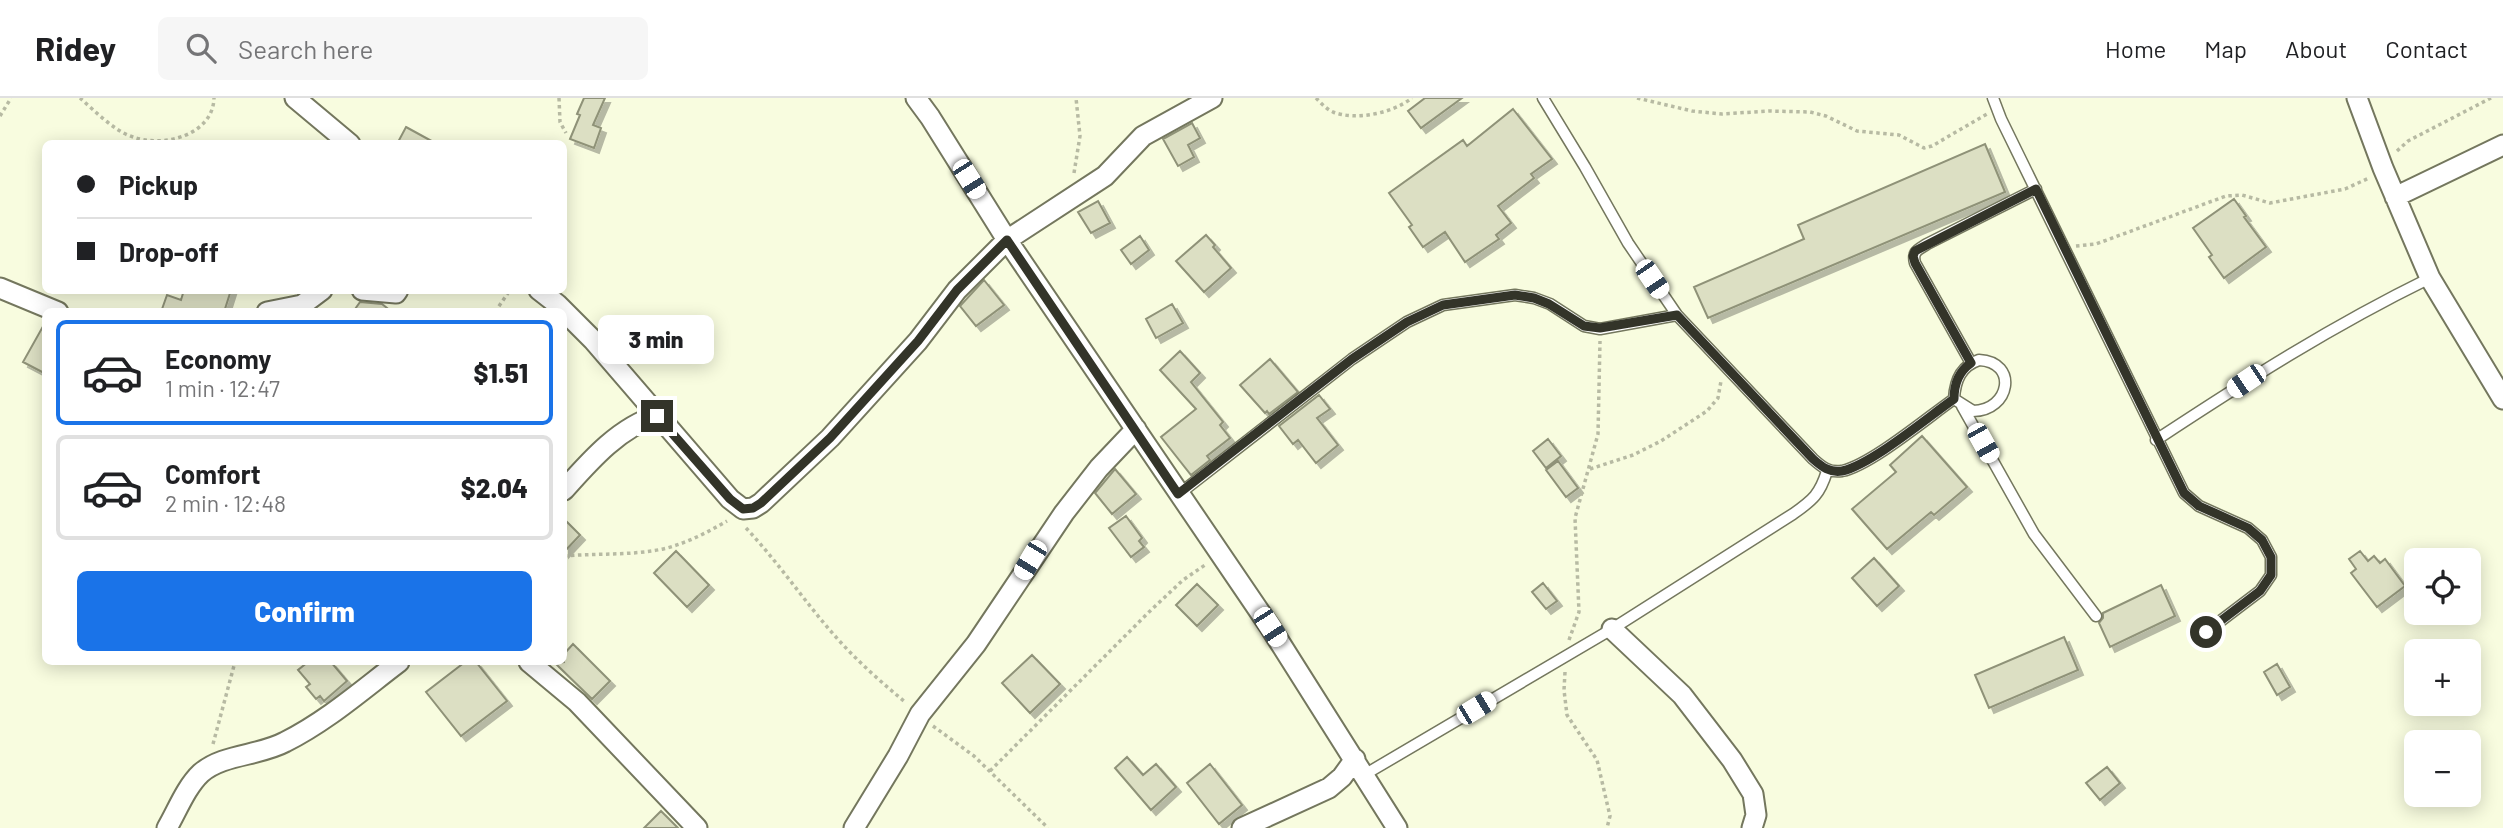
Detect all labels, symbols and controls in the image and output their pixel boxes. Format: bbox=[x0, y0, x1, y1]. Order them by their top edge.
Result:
search box bbox=[158, 17, 648, 80]
text: Ridey bbox=[35, 28, 116, 68]
icon: search bbox=[182, 29, 220, 67]
text: Search here bbox=[238, 33, 373, 64]
text: Home bbox=[2105, 34, 2166, 63]
text: Map bbox=[2204, 34, 2247, 63]
text: About bbox=[2285, 34, 2347, 63]
text: Contact bbox=[2385, 34, 2468, 63]
car bbox=[949, 156, 990, 202]
text: Pickup bbox=[119, 169, 198, 200]
text: Drop-off bbox=[119, 236, 219, 267]
car bbox=[1632, 256, 1673, 302]
callout: 3 min bbox=[599, 314, 715, 364]
text: 3 min bbox=[628, 325, 684, 353]
icon: car bbox=[81, 341, 144, 404]
text: Economy bbox=[165, 343, 271, 374]
text: $1.51 bbox=[474, 357, 528, 388]
car bbox=[2223, 361, 2270, 401]
text: 1 min · 12:47 bbox=[165, 374, 280, 402]
route end bbox=[641, 400, 673, 432]
car bbox=[1964, 420, 2003, 466]
icon: car bbox=[81, 456, 144, 519]
text: Comfort bbox=[165, 458, 261, 489]
text: $2.04 bbox=[461, 472, 528, 503]
text: 2 min · 12:48 bbox=[165, 489, 286, 517]
car bbox=[1011, 537, 1050, 583]
map controls bbox=[2404, 548, 2481, 807]
button: locate bbox=[2404, 548, 2481, 625]
button: Confirm bbox=[77, 571, 532, 651]
car bbox=[1250, 604, 1291, 650]
route start bbox=[2190, 616, 2222, 648]
button: + bbox=[2404, 639, 2481, 716]
car bbox=[1453, 688, 1500, 728]
button: − bbox=[2404, 730, 2481, 807]

